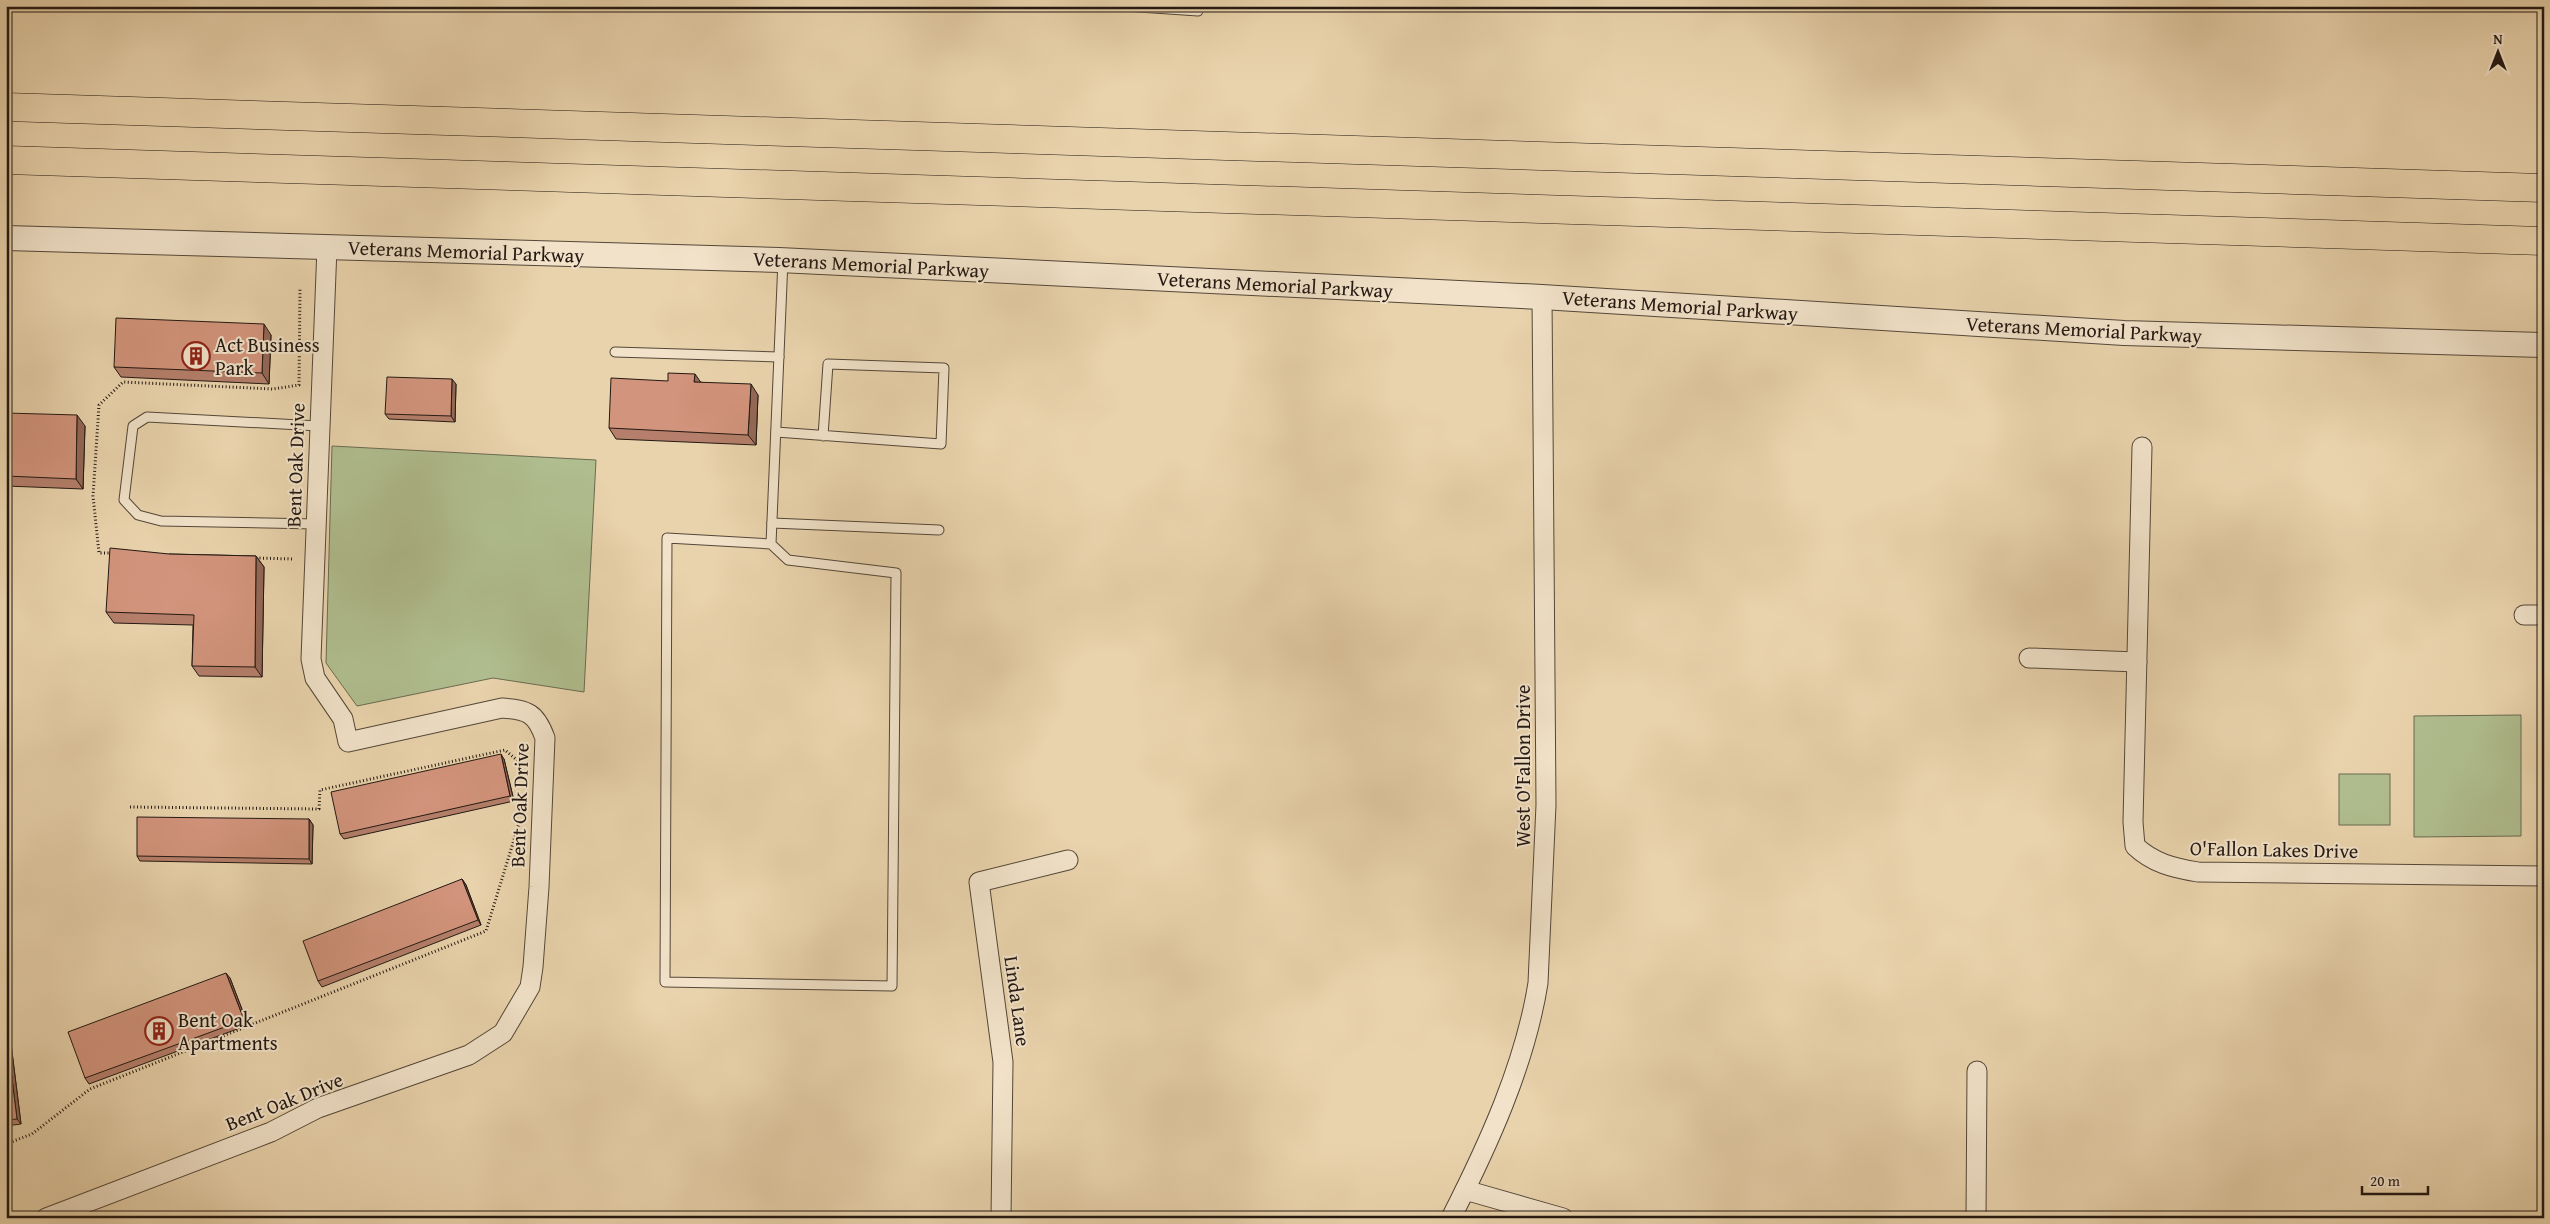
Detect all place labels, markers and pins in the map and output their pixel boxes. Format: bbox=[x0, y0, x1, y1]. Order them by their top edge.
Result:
place label: Act Business Park bbox=[215, 330, 320, 382]
building icon: Act Business Park bbox=[181, 341, 211, 371]
place label: Bent Oak Apartments bbox=[178, 1005, 278, 1057]
building icon: Bent Oak Apartments bbox=[144, 1016, 174, 1046]

